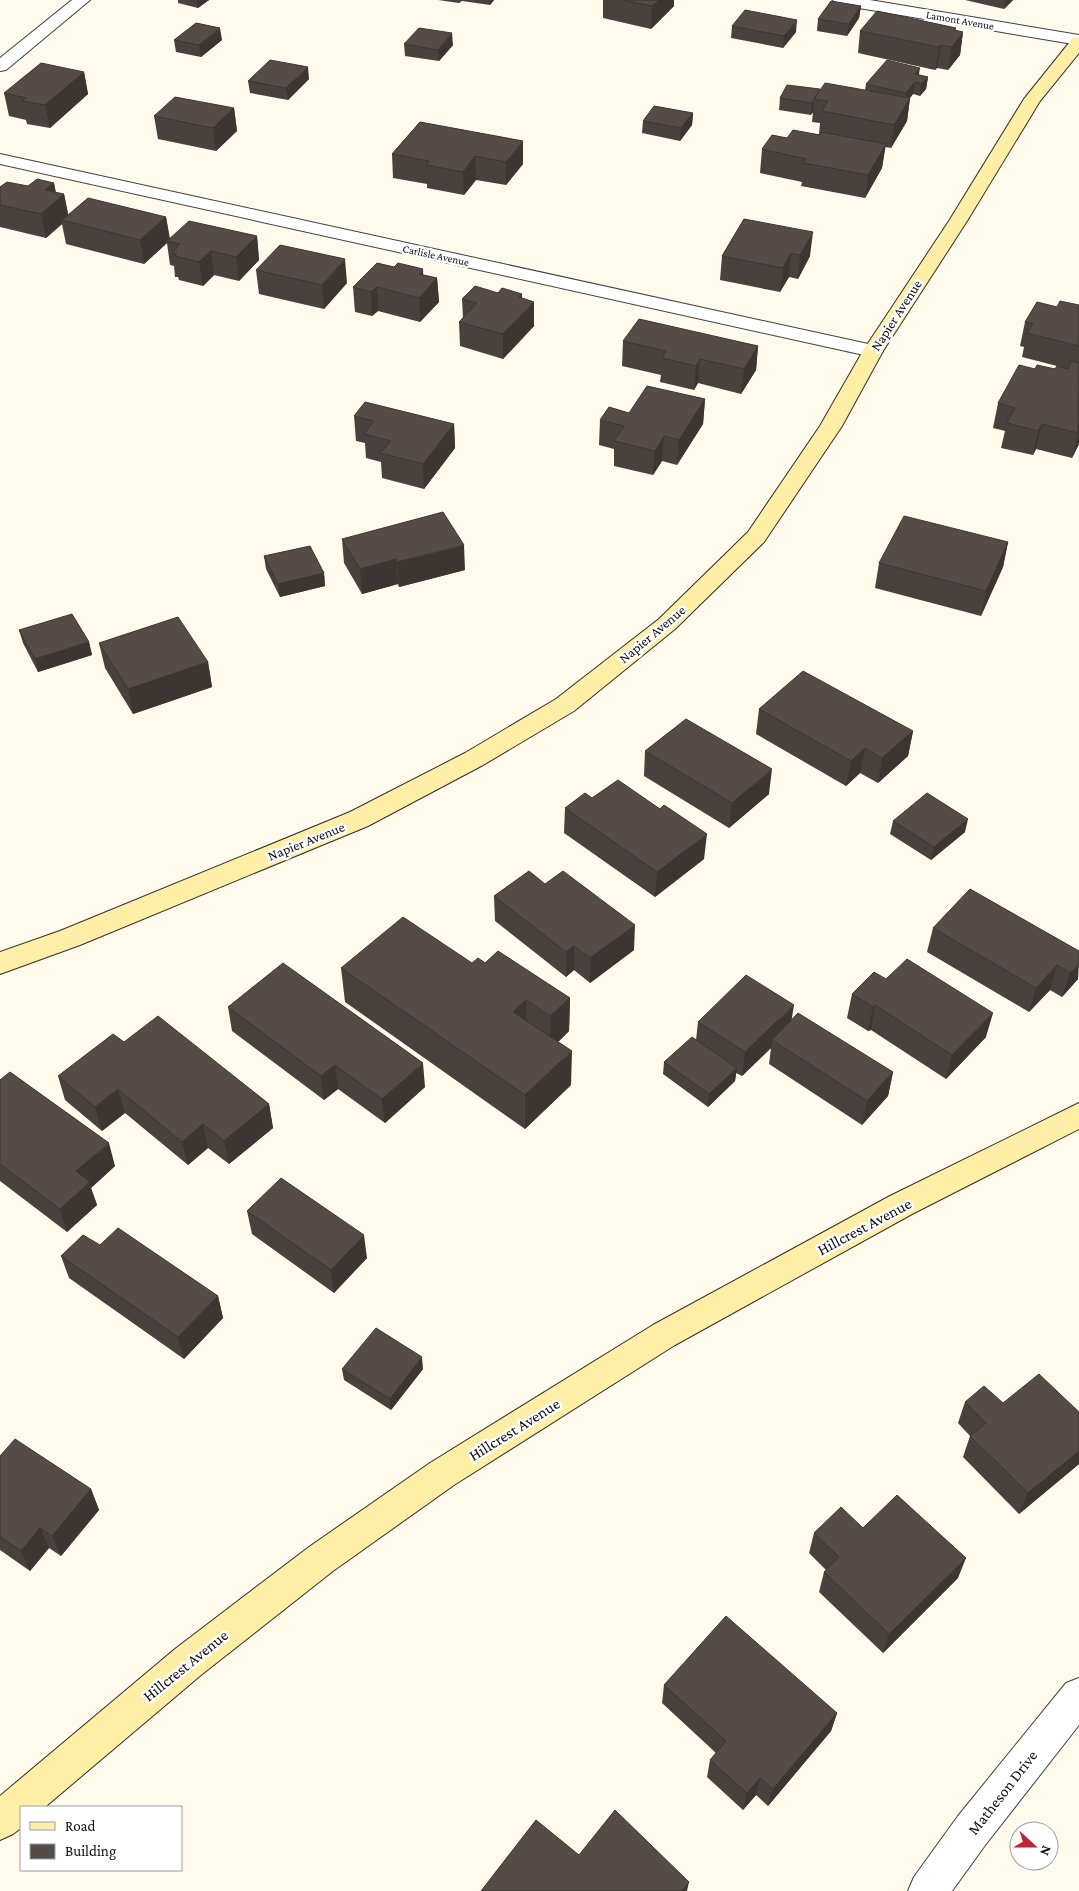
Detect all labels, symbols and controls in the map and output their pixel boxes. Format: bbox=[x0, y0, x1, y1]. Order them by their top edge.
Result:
street label: Lamont Avenue bbox=[925, 8, 995, 32]
street label: Carlisle Avenue bbox=[402, 242, 470, 268]
street label: Napier Avenue bbox=[867, 276, 925, 354]
street label: Napier Avenue bbox=[616, 602, 688, 666]
street label: Napier Avenue bbox=[265, 818, 347, 864]
street label: Hillcrest Avenue bbox=[814, 1195, 914, 1258]
street label: Hillcrest Avenue bbox=[466, 1395, 563, 1464]
street label: Hillcrest Avenue bbox=[140, 1626, 231, 1705]
street label: Matheson Drive bbox=[964, 1747, 1041, 1838]
legend bbox=[20, 1806, 182, 1871]
text: Road bbox=[65, 1818, 96, 1834]
north arrow bbox=[1009, 1821, 1059, 1871]
text: Building bbox=[65, 1843, 116, 1860]
text: N bbox=[1037, 1843, 1055, 1858]

